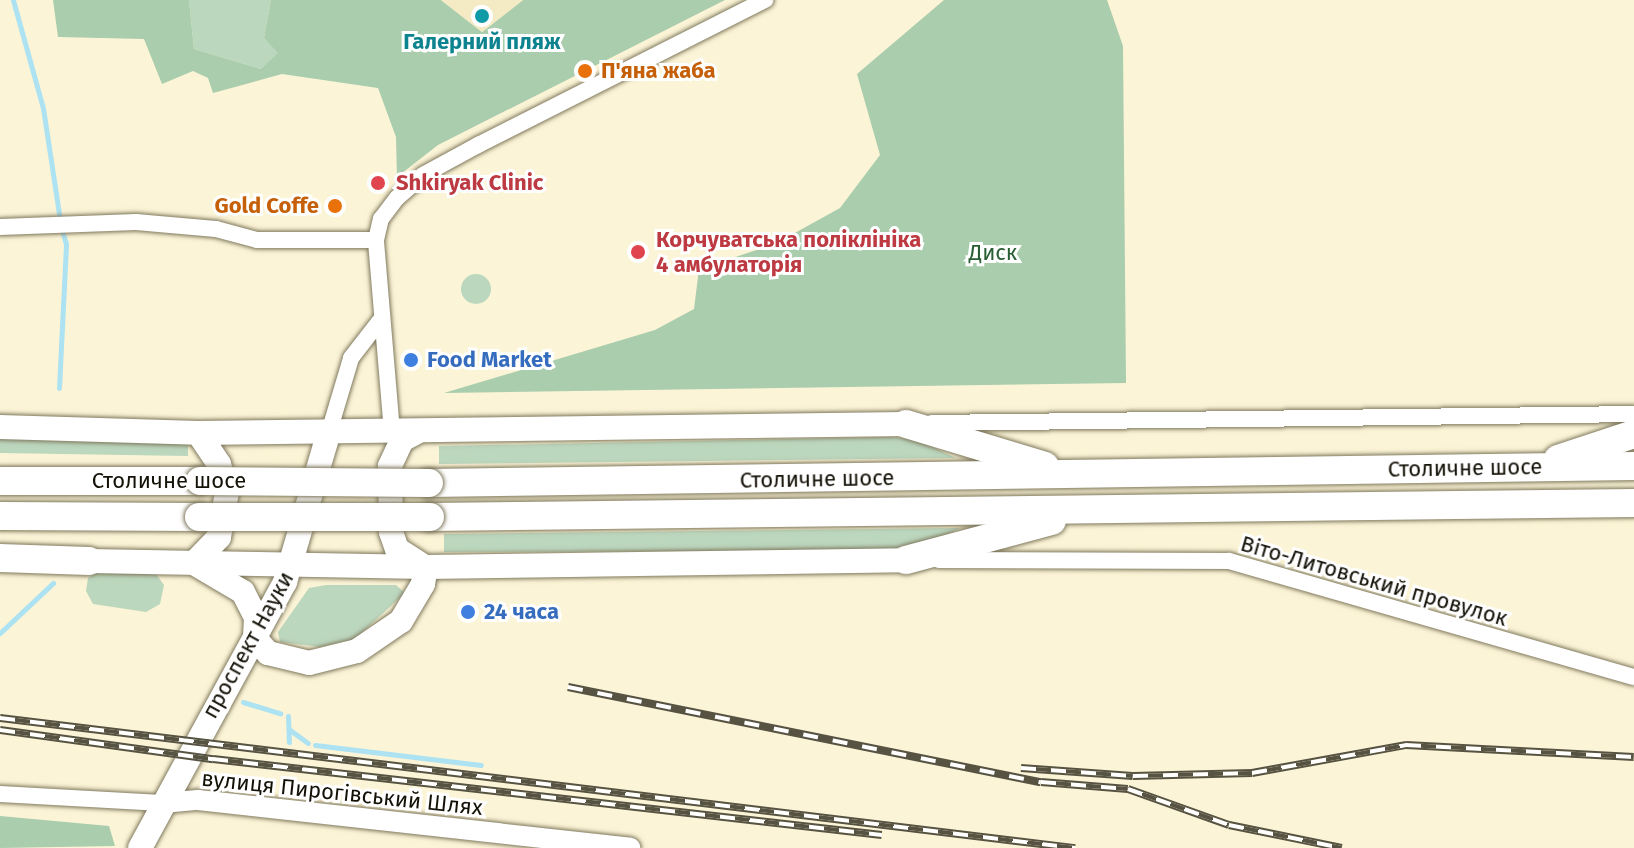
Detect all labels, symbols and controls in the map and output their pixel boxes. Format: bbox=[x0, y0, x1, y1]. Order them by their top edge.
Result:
marker: Галерний пляж bbox=[473, 7, 491, 25]
place label: Галерний пляж bbox=[403, 29, 561, 55]
place label: П'яна жаба bbox=[601, 58, 716, 84]
marker: П'яна жаба bbox=[576, 62, 594, 80]
place label: Shkiryak Clinic bbox=[396, 170, 543, 196]
marker: Shkiryak Clinic bbox=[367, 172, 389, 194]
place label: Gold Coffe bbox=[214, 193, 319, 219]
marker: Gold Coffe bbox=[326, 197, 344, 215]
place label: Корчуватська поліклініка 4 амбулаторія bbox=[656, 226, 921, 278]
park label: Диск bbox=[969, 240, 1017, 266]
marker: Корчуватська поліклініка 4 амбулаторія bbox=[627, 241, 649, 263]
place label: Food Market bbox=[427, 347, 552, 373]
marker: Food Market bbox=[402, 351, 420, 369]
street label: Столичне шосе bbox=[1388, 453, 1542, 483]
street label: Столичне шосе bbox=[740, 464, 894, 494]
street label: Столичне шосе bbox=[92, 468, 246, 494]
street label: Віто-Литовський провулок bbox=[1238, 530, 1510, 632]
street label: проспект Науки bbox=[197, 567, 299, 723]
place label: 24 часа bbox=[484, 599, 559, 625]
marker: 24 часа bbox=[459, 603, 477, 621]
street label: вулиця Пирогівський Шлях bbox=[200, 765, 484, 821]

